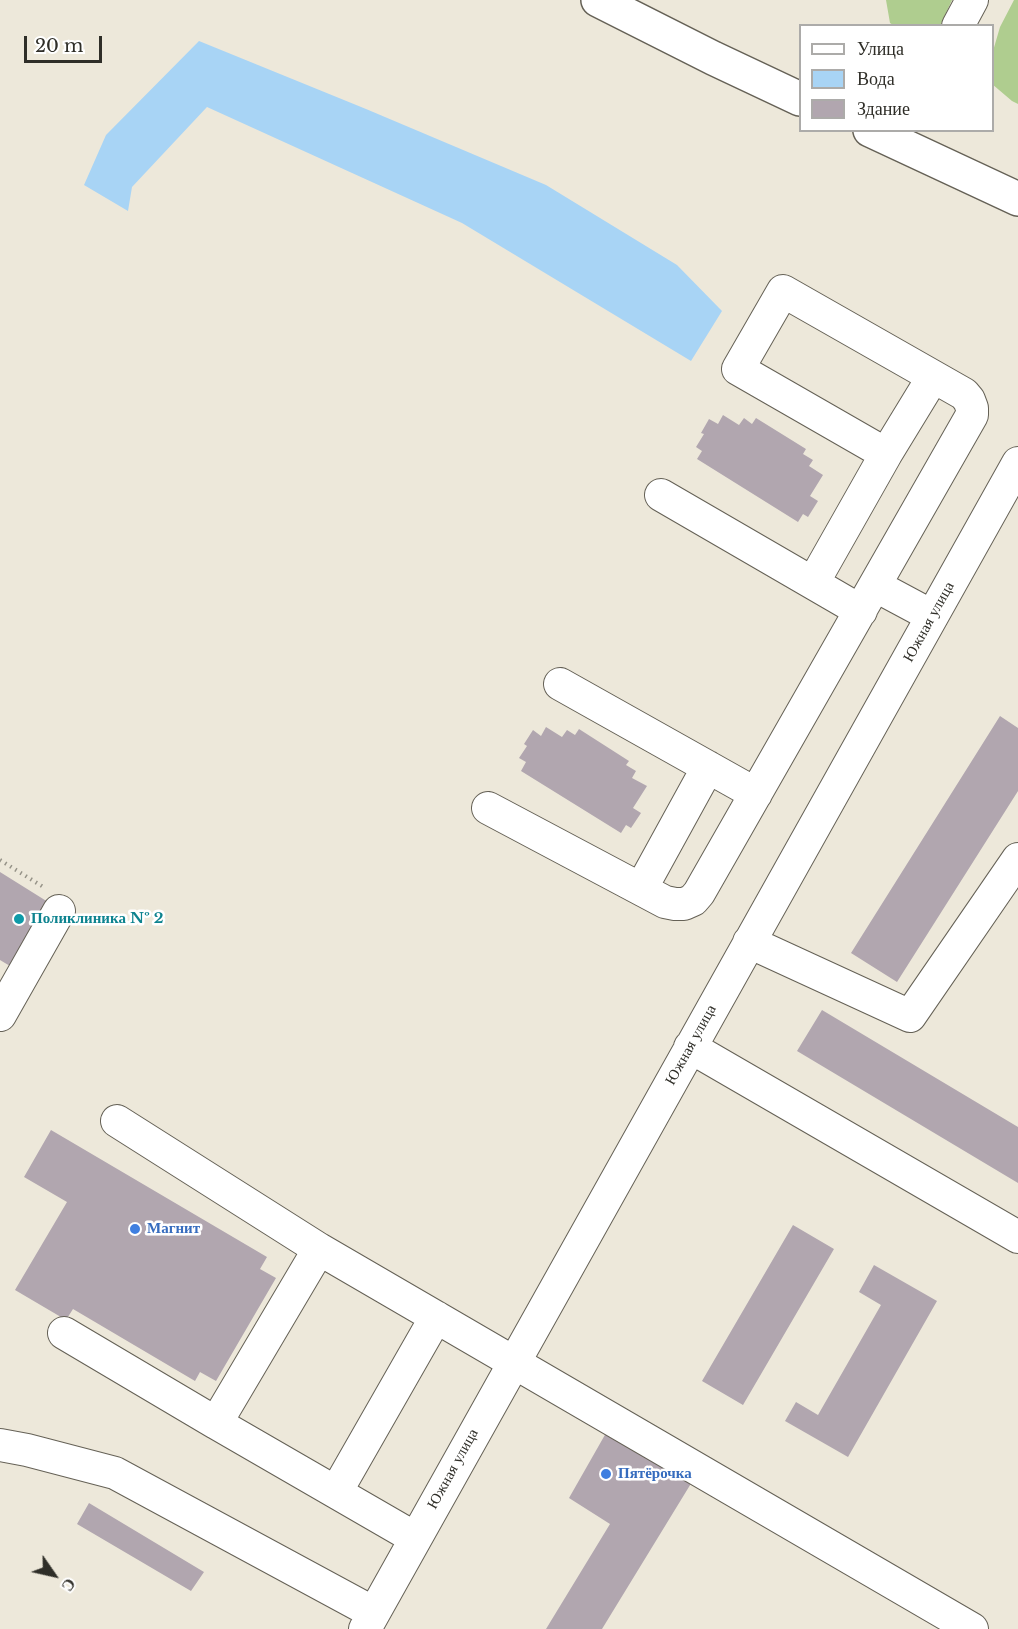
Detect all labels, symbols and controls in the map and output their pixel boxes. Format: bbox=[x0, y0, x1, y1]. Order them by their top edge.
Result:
scale bar bbox=[27, 24, 105, 62]
legend bbox=[799, 24, 994, 132]
text: 20 m bbox=[35, 35, 83, 57]
text: Улица bbox=[857, 38, 904, 60]
text: Вода bbox=[857, 68, 895, 90]
text: Здание bbox=[857, 98, 910, 120]
street label: Южная улица bbox=[900, 579, 958, 665]
place label: Поликлиника № 2 bbox=[31, 910, 164, 928]
marker: Поликлиника № 2 bbox=[12, 912, 26, 926]
street label: Южная улица bbox=[662, 1002, 720, 1088]
place label: Магнит bbox=[147, 1220, 200, 1238]
marker: Магнит bbox=[128, 1222, 142, 1236]
street label: Южная улица bbox=[424, 1426, 482, 1512]
place label: Пятёрочка bbox=[618, 1465, 692, 1483]
marker: Пятёрочка bbox=[599, 1467, 613, 1481]
north arrow bbox=[24, 1545, 84, 1605]
text: С bbox=[57, 1575, 80, 1595]

